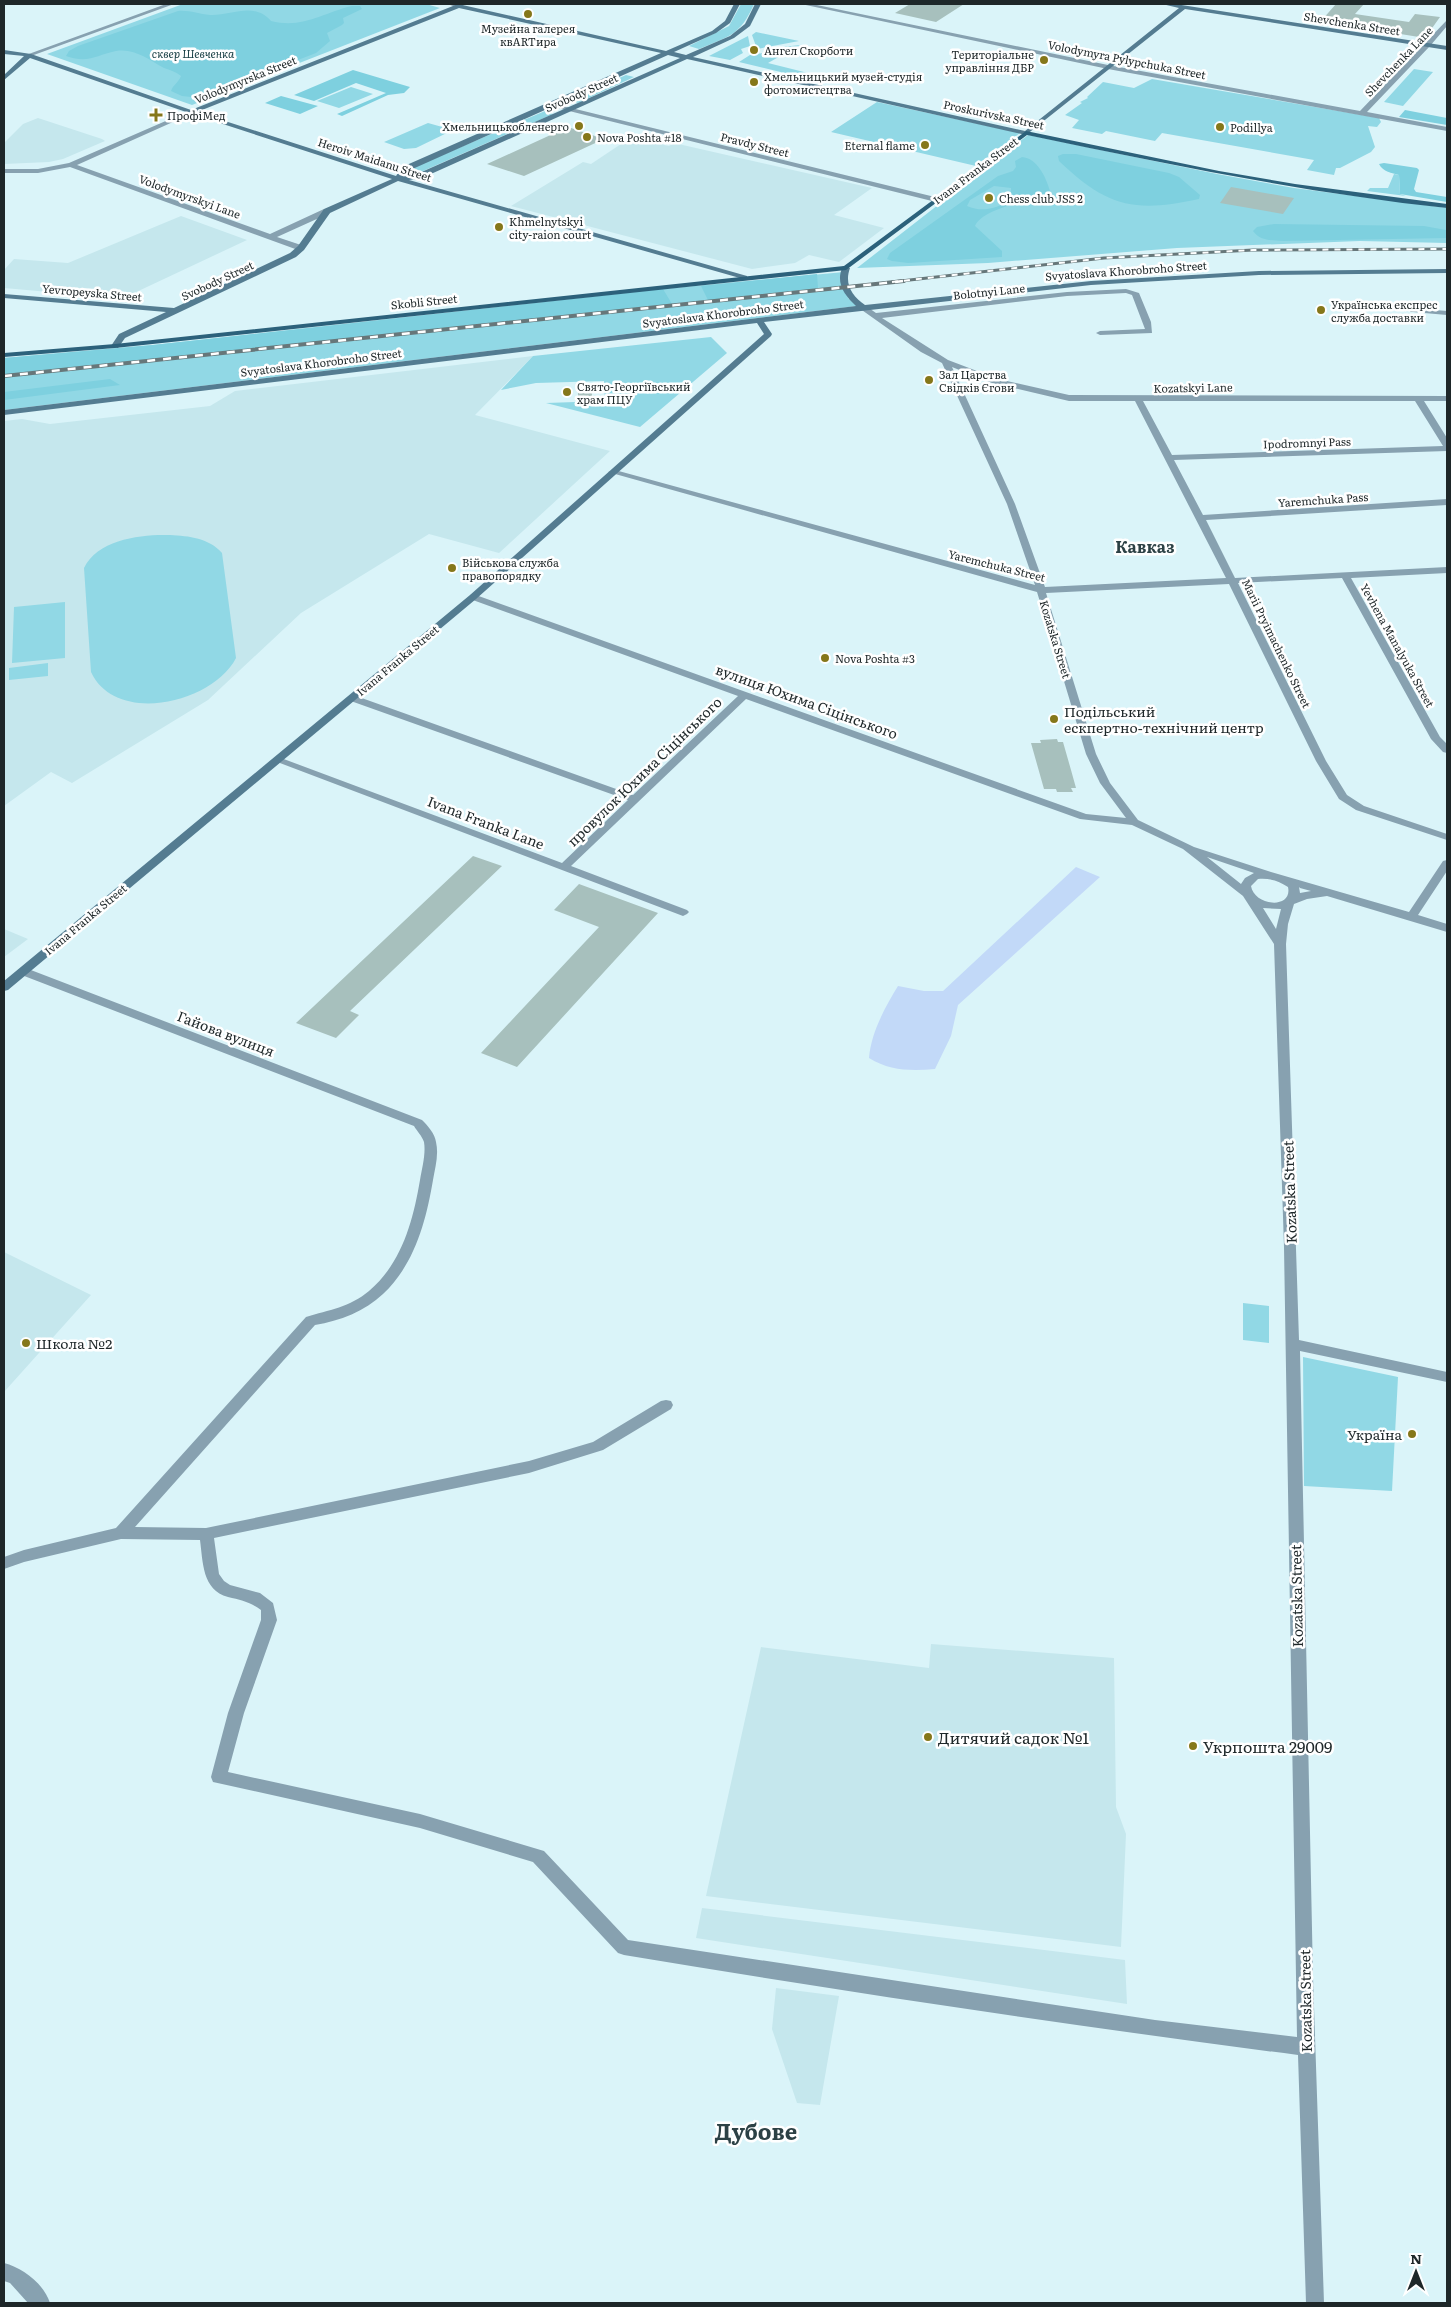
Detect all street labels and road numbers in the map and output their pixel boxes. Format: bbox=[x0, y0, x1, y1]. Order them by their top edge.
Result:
street label: Shevchenka Street bbox=[1303, 7, 1402, 39]
street label: Shevchenka Lane bbox=[1360, 22, 1436, 100]
street label: Volodymyra Pylypchuka Street bbox=[1047, 36, 1208, 82]
street label: Volodymyrska Street bbox=[192, 51, 299, 107]
street label: Svobody Street bbox=[542, 69, 620, 115]
street label: Proskurivska Street bbox=[942, 96, 1046, 133]
street label: Pravdy Street bbox=[719, 128, 791, 160]
street label: Ivana Franka Street bbox=[929, 132, 1021, 207]
street label: Heroiv Maidanu Street bbox=[316, 133, 435, 185]
street label: Volodymyrskyi Lane bbox=[137, 170, 243, 222]
street label: Svobody Street bbox=[178, 256, 256, 304]
street label: Svyatoslava Khorobroho Street bbox=[1045, 256, 1208, 284]
street label: Bolotnyi Lane bbox=[952, 279, 1026, 303]
street label: Yevropeyska Street bbox=[42, 280, 143, 304]
street label: Skobli Street bbox=[390, 289, 459, 312]
street label: Svyatoslava Khorobroho Street bbox=[641, 295, 805, 331]
street label: Svyatoslava Khorobroho Street bbox=[239, 344, 403, 380]
street label: Kozatskyi Lane bbox=[1153, 378, 1233, 396]
street label: Ipodromnyi Pass bbox=[1263, 432, 1351, 452]
street label: Yaremchuka Pass bbox=[1277, 488, 1369, 510]
street label: Yaremchuka Street bbox=[947, 545, 1048, 585]
street label: Marii Pryimachenko Street bbox=[1239, 576, 1316, 711]
street label: Yevhena Manalyuka Street bbox=[1357, 580, 1439, 710]
street label: Kozatska Street bbox=[1037, 598, 1076, 681]
street label: Ivana Franka Street bbox=[352, 620, 442, 699]
street label: вулиця Юхима Сіцінського bbox=[713, 659, 901, 743]
street label: провулок Юхима Сіцінського bbox=[562, 692, 726, 850]
street label: Ivana Franka Lane bbox=[425, 791, 547, 853]
street label: Ivana Franka Street bbox=[40, 879, 130, 958]
street label: Гайова вулиця bbox=[175, 1005, 277, 1061]
street label: Kozatska Street bbox=[1277, 1140, 1301, 1244]
street label: Kozatska Street bbox=[1285, 1544, 1307, 1648]
street label: Kozatska Street bbox=[1294, 1949, 1316, 2053]

